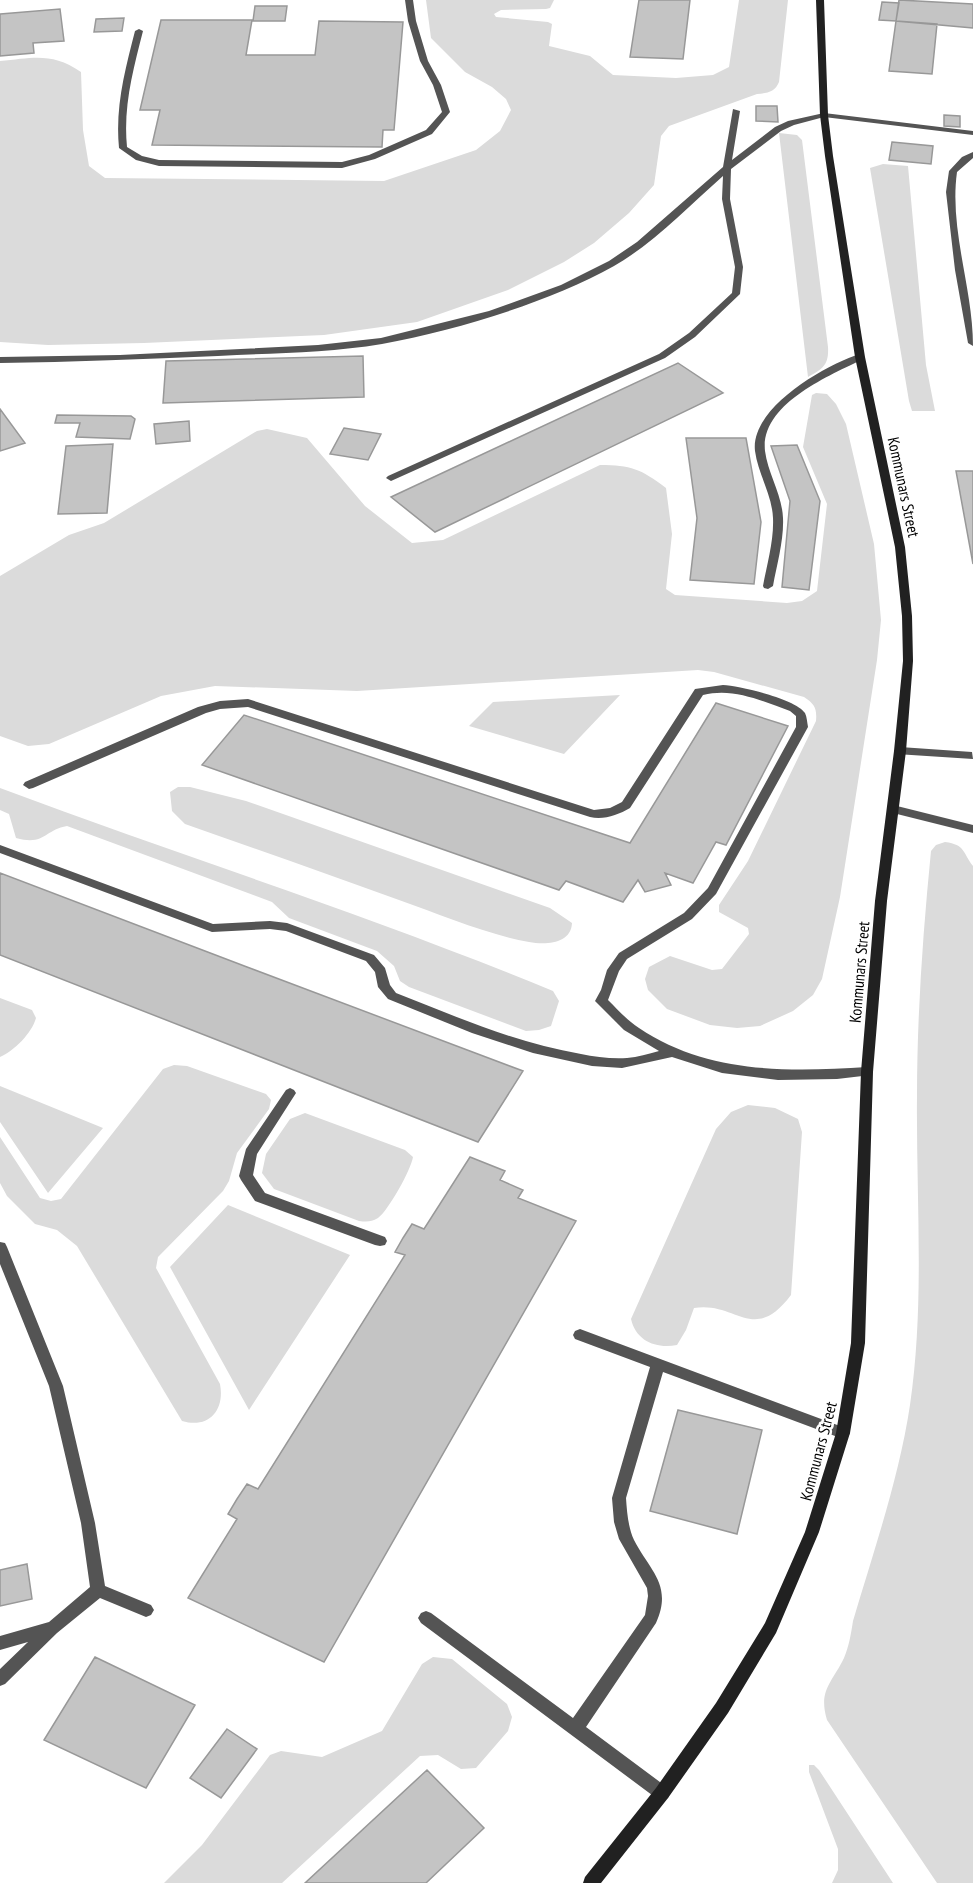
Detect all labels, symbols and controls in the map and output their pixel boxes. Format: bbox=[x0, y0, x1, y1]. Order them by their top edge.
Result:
street label: Kommunars Street bbox=[884, 435, 924, 539]
street label: Kommunars Street bbox=[845, 920, 873, 1024]
street label: Kommunars Street bbox=[795, 1399, 841, 1503]

